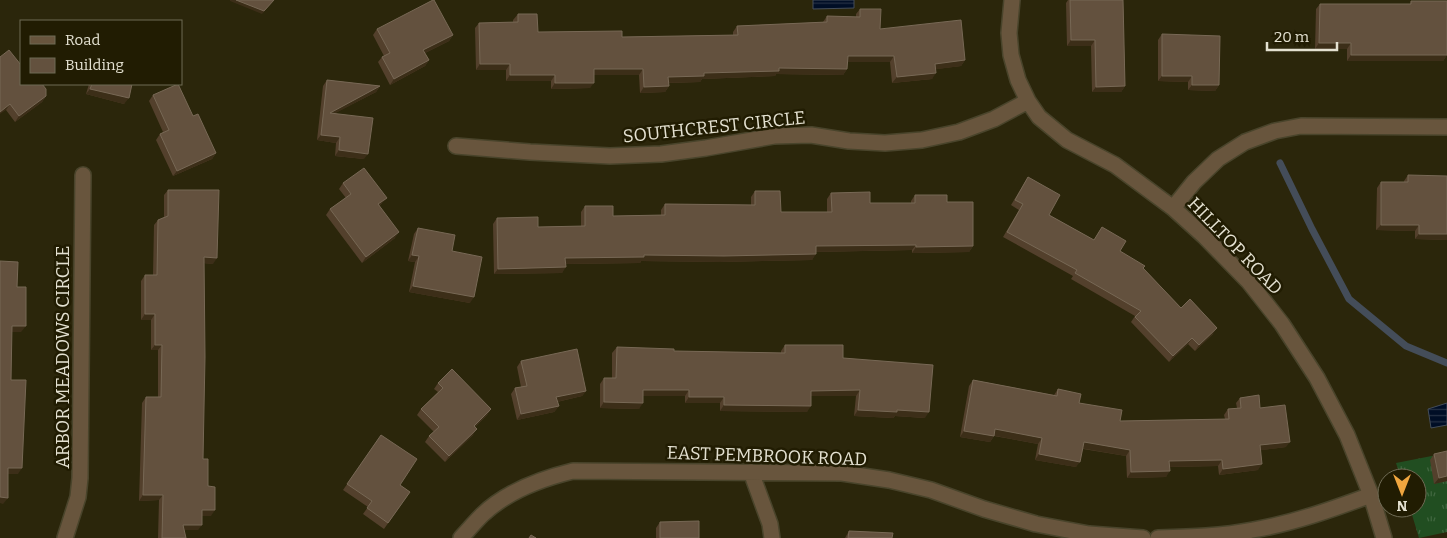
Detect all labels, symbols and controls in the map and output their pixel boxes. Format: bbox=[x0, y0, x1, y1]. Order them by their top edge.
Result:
legend bbox=[20, 20, 182, 85]
scale bar bbox=[1267, 20, 1337, 52]
text: 20 m bbox=[1274, 28, 1310, 46]
text: Road bbox=[65, 31, 100, 49]
text: Building bbox=[65, 56, 124, 74]
street label: SOUTHCREST CIRCLE bbox=[622, 106, 806, 148]
street label: HILLTOP ROAD bbox=[1183, 193, 1287, 299]
street label: ARBOR MEADOWS CIRCLE bbox=[52, 245, 74, 469]
street label: EAST PEMBROOK ROAD bbox=[666, 442, 868, 470]
north arrow bbox=[1377, 468, 1427, 518]
text: N bbox=[1396, 497, 1407, 514]

